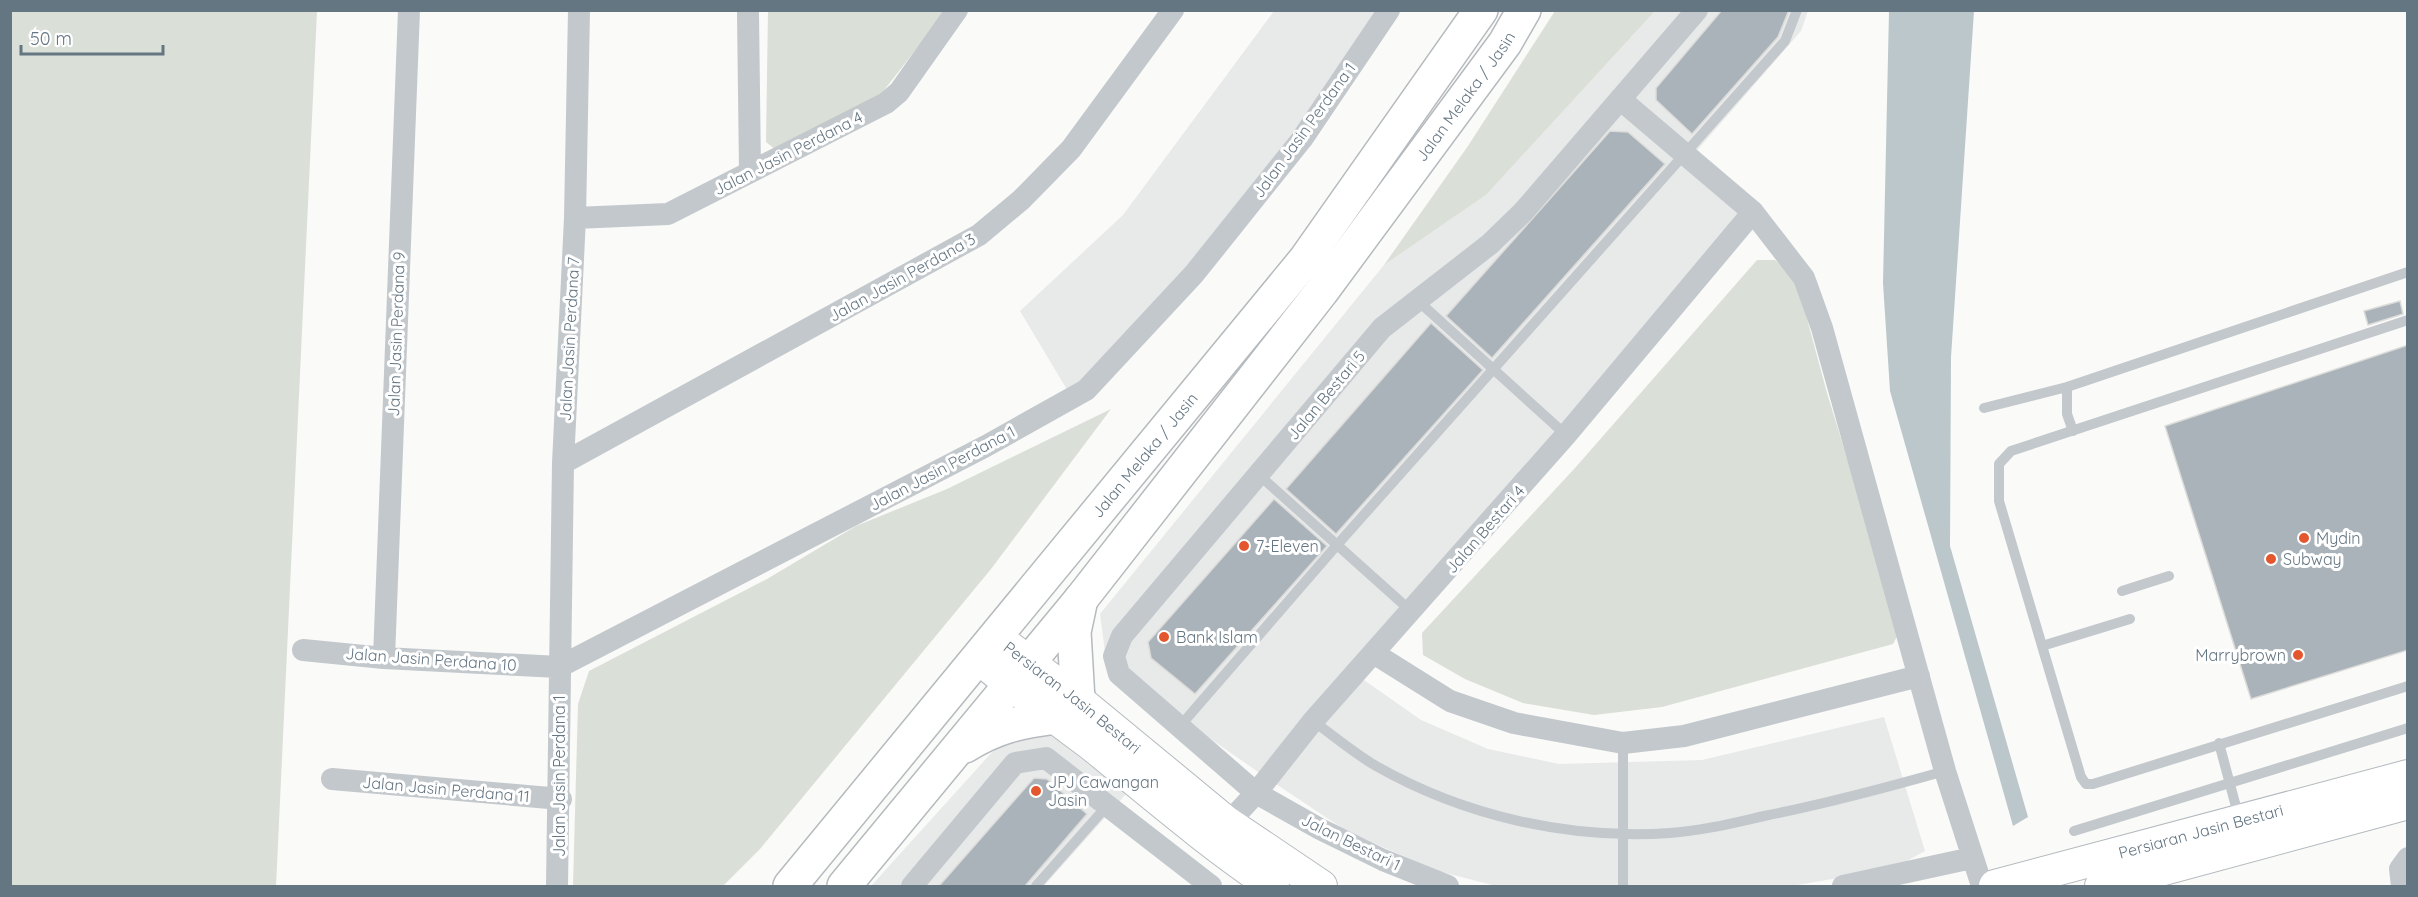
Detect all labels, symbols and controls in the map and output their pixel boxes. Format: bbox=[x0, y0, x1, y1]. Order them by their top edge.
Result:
scale bar bbox=[21, 18, 164, 56]
text: 50 m bbox=[30, 27, 72, 50]
street label: Jalan Melaka / Jasin bbox=[1411, 28, 1519, 165]
street label: Jalan Jasin Perdana 1 bbox=[1248, 59, 1360, 201]
street label: Jalan Jasin Perdana 4 bbox=[710, 107, 866, 199]
street label: Jalan Jasin Perdana 3 bbox=[825, 228, 979, 326]
street label: Jalan Jasin Perdana 9 bbox=[383, 251, 409, 417]
street label: Jalan Jasin Perdana 7 bbox=[555, 256, 583, 422]
street label: Jalan Bestari 5 bbox=[1283, 346, 1369, 444]
street label: Jalan Melaka / Jasin bbox=[1087, 389, 1202, 522]
street label: Jalan Jasin Perdana 1 bbox=[866, 421, 1018, 515]
street label: Jalan Bestari 4 bbox=[1441, 481, 1529, 577]
place label: Mydin bbox=[2316, 528, 2361, 548]
marker: Mydin bbox=[2297, 531, 2311, 545]
place label: 7-Eleven bbox=[1256, 536, 1319, 556]
marker: 7-Eleven bbox=[1237, 539, 1251, 553]
place label: Subway bbox=[2283, 549, 2342, 569]
marker: Subway bbox=[2264, 552, 2278, 566]
place label: Bank Islam bbox=[1176, 627, 1258, 647]
marker: Bank Islam bbox=[1157, 630, 1171, 644]
street label: Persiaran Jasin Bestari bbox=[1000, 637, 1145, 758]
street label: Jalan Jasin Perdana 10 bbox=[345, 643, 517, 675]
place label: Marrybrown bbox=[2195, 645, 2286, 665]
marker: Marrybrown bbox=[2291, 648, 2305, 662]
street label: Jalan Jasin Perdana 1 bbox=[549, 695, 569, 857]
street label: Jalan Jasin Perdana 11 bbox=[361, 772, 531, 806]
place label: JPJ Cawangan Jasin bbox=[1048, 772, 1159, 810]
marker: JPJ Cawangan Jasin bbox=[1029, 784, 1043, 798]
street label: Persiaran Jasin Bestari bbox=[2116, 800, 2285, 863]
street label: Jalan Bestari 1 bbox=[1298, 809, 1404, 875]

